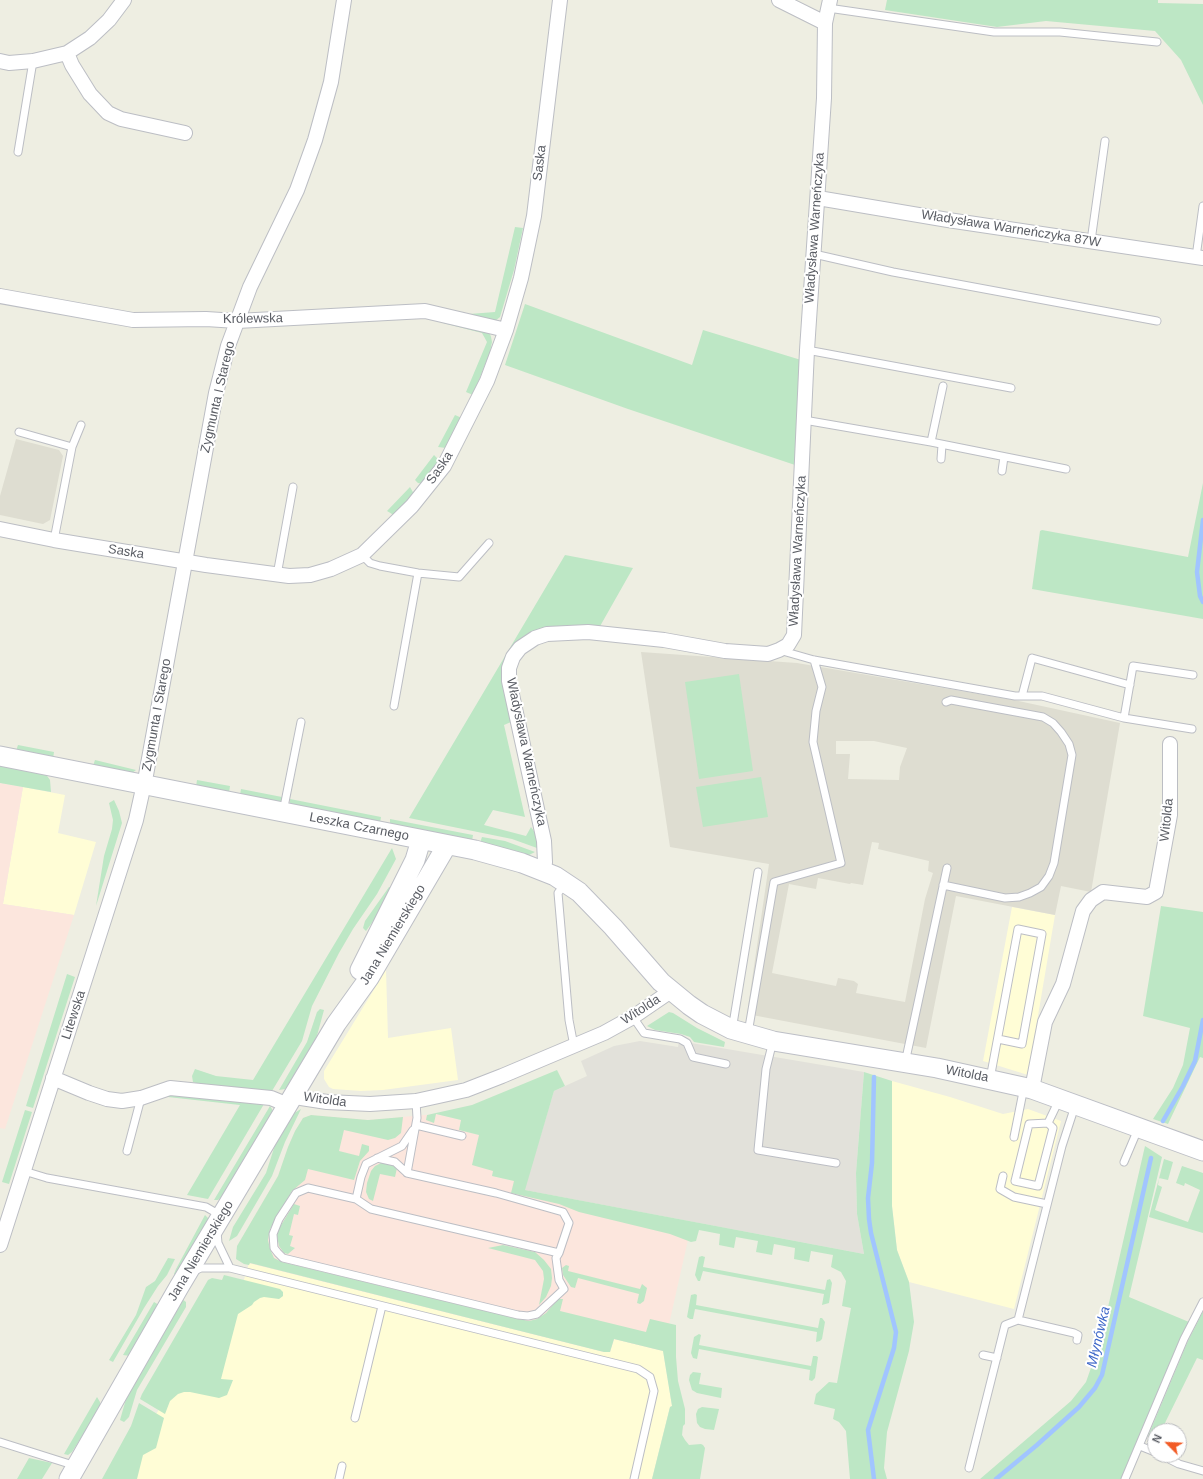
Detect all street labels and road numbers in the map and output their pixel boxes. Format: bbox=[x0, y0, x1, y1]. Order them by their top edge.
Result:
street label: Saska bbox=[530, 144, 550, 182]
street label: Władysława Warneńczyka bbox=[802, 152, 828, 304]
street label: Władysława Warneńczyka 87W bbox=[920, 207, 1102, 251]
street label: Królewska bbox=[223, 311, 283, 327]
street label: Zygmunta I Starego bbox=[198, 340, 238, 454]
street label: Saska bbox=[423, 449, 457, 487]
street label: Władysława Warneńczyka bbox=[786, 475, 810, 627]
street label: Saska bbox=[107, 541, 145, 563]
street label: Zygmunta I Starego bbox=[139, 657, 175, 773]
street label: Władysława Warneńczyka bbox=[503, 676, 549, 828]
street label: Witolda bbox=[1157, 798, 1177, 842]
street label: Leszka Czarnego bbox=[308, 810, 410, 844]
street label: Jana Niemierskiego bbox=[357, 882, 429, 988]
street label: Litewska bbox=[59, 989, 89, 1041]
street label: Witolda bbox=[619, 992, 663, 1028]
street label: Witolda bbox=[944, 1062, 990, 1086]
street label: Witolda bbox=[302, 1089, 348, 1111]
street label: Jana Niemierskiego bbox=[165, 1198, 237, 1304]

